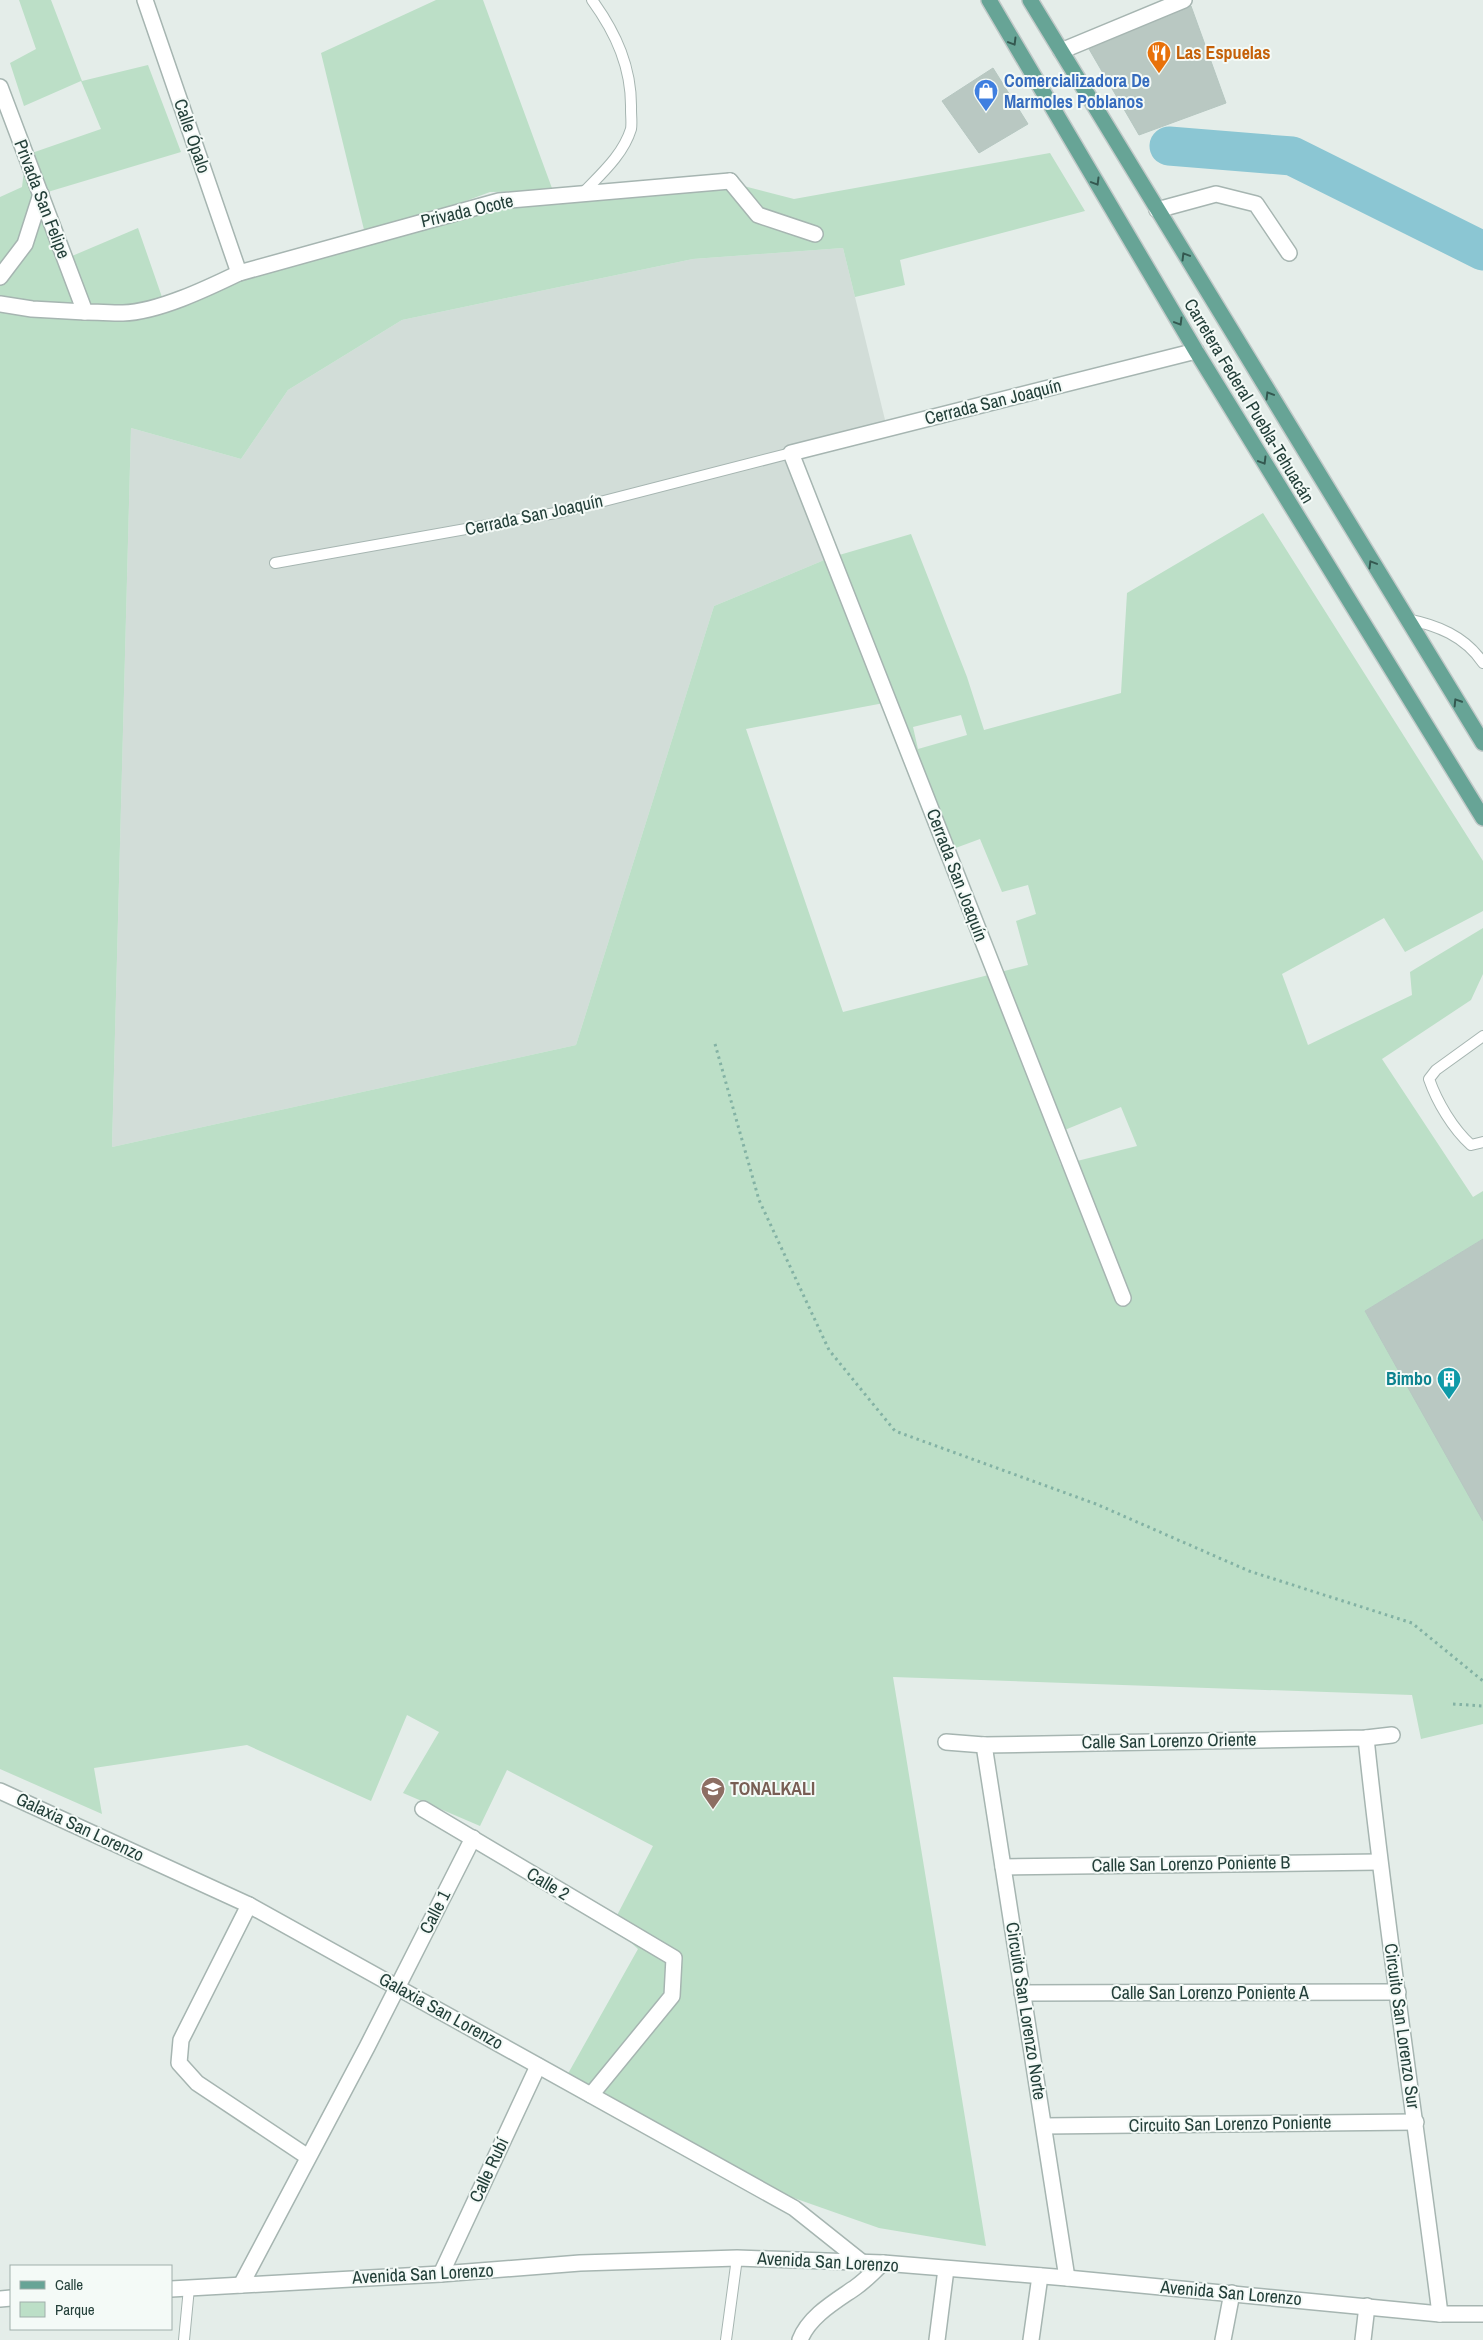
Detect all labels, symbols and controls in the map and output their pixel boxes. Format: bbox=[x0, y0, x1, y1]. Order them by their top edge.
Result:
one-way arrow bbox=[1007, 37, 1017, 46]
restaurant icon: Las Espuelas bbox=[1146, 40, 1172, 74]
place label: Las Espuelas bbox=[1176, 40, 1270, 65]
place label: Comercializadora De Marmoles Poblanos bbox=[1004, 68, 1150, 114]
shop icon: Comercializadora De Marmoles Poblanos bbox=[973, 78, 999, 112]
street label: Calle Ópalo bbox=[168, 95, 217, 176]
street label: Privada San Felipe bbox=[8, 136, 77, 262]
one-way arrow bbox=[1090, 176, 1100, 185]
street label: Privada Ocote bbox=[418, 188, 516, 233]
one-way arrow bbox=[1182, 252, 1192, 261]
street label: Carretera Federal Puebla-Tehuacán bbox=[1178, 294, 1321, 508]
one-way arrow bbox=[1172, 316, 1182, 325]
street label: Cerrada San Joaquín bbox=[922, 372, 1064, 431]
one-way arrow bbox=[1266, 391, 1276, 400]
one-way arrow bbox=[1256, 455, 1266, 464]
street label: Cerrada San Joaquín bbox=[463, 488, 605, 541]
one-way arrow bbox=[1368, 560, 1378, 569]
one-way arrow bbox=[1454, 698, 1464, 707]
street label: Cerrada San Joaquín bbox=[921, 805, 994, 945]
place label: Bimbo bbox=[1386, 1366, 1432, 1391]
building icon: Bimbo bbox=[1436, 1366, 1462, 1400]
street label: Calle San Lorenzo Oriente bbox=[1081, 1726, 1257, 1755]
school or university icon: TONALKALI bbox=[700, 1776, 726, 1810]
place label: TONALKALI bbox=[730, 1776, 815, 1801]
street label: Galaxia San Lorenzo bbox=[12, 1786, 148, 1867]
street label: Calle San Lorenzo Poniente B bbox=[1091, 1849, 1291, 1878]
street label: Calle 2 bbox=[522, 1861, 574, 1906]
street label: Calle 1 bbox=[413, 1885, 456, 1938]
street label: Circuito San Lorenzo Norte bbox=[1000, 1920, 1053, 2102]
street label: Circuito San Lorenzo Sur bbox=[1379, 1942, 1426, 2110]
street label: Galaxia San Lorenzo bbox=[375, 1966, 508, 2055]
street label: Calle San Lorenzo Poniente A bbox=[1111, 1980, 1309, 2005]
street label: Circuito San Lorenzo Poniente bbox=[1128, 2109, 1332, 2138]
street label: Calle Rubí bbox=[463, 2132, 515, 2206]
street label: Avenida San Lorenzo bbox=[756, 2245, 899, 2278]
street label: Avenida San Lorenzo bbox=[351, 2257, 494, 2290]
legend bbox=[10, 2265, 172, 2330]
text: Calle bbox=[55, 2274, 83, 2295]
street label: Avenida San Lorenzo bbox=[1158, 2274, 1303, 2311]
text: Parque bbox=[55, 2299, 95, 2320]

